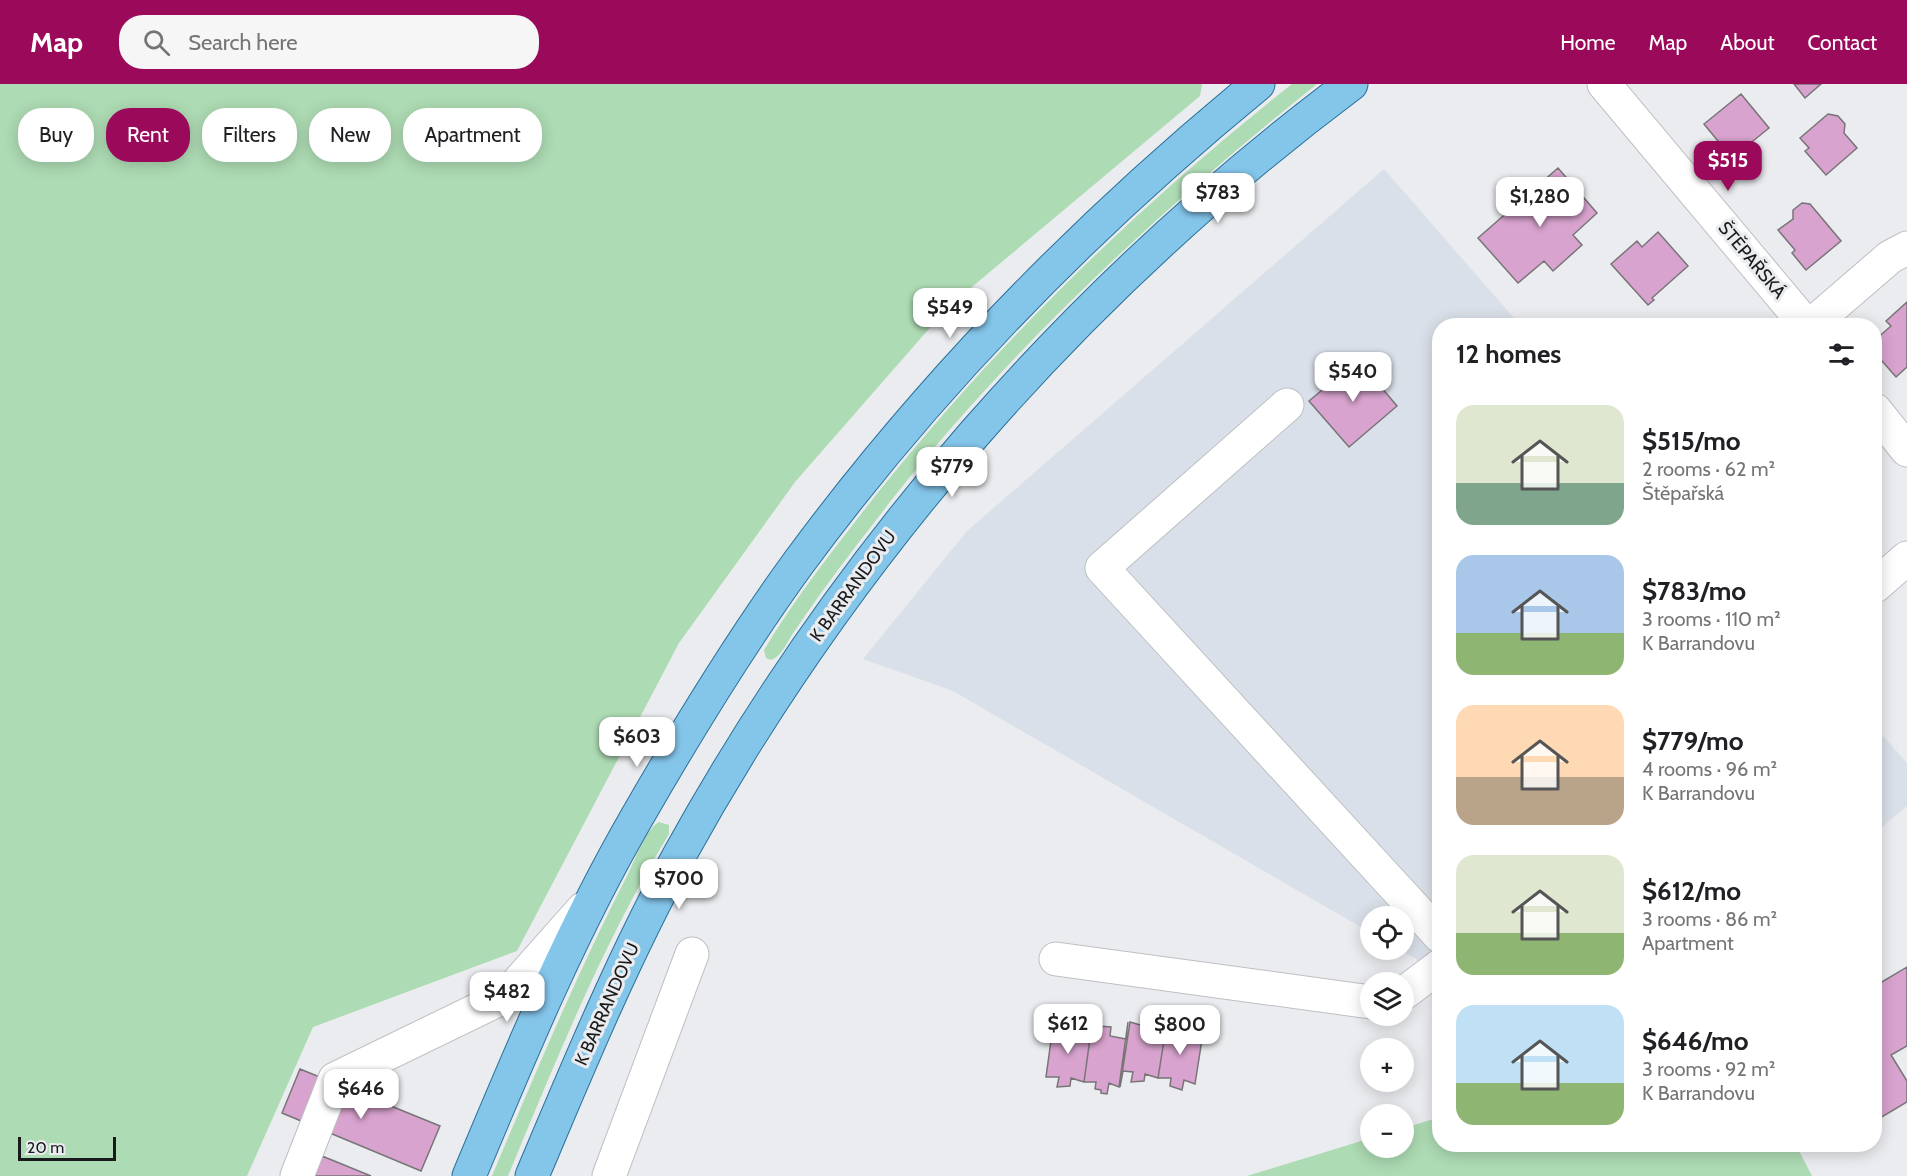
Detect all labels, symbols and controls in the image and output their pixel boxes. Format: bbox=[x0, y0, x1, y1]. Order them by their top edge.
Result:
search box bbox=[119, 15, 539, 69]
text: Map bbox=[30, 25, 83, 59]
icon: search bbox=[140, 26, 173, 59]
text: Search here bbox=[188, 29, 297, 56]
text: Home bbox=[1560, 30, 1616, 55]
text: Map bbox=[1649, 30, 1687, 55]
text: About bbox=[1720, 30, 1774, 55]
text: Contact bbox=[1807, 30, 1877, 55]
chip: Buy bbox=[18, 108, 94, 162]
chip: Rent bbox=[106, 108, 190, 162]
chip: Filters bbox=[202, 108, 297, 162]
chip: New bbox=[309, 108, 391, 162]
chip: Apartment bbox=[403, 108, 542, 162]
pin: $515 bbox=[1692, 141, 1764, 192]
text: $515 bbox=[1708, 148, 1748, 172]
pin: $783 bbox=[1182, 173, 1254, 224]
pin: $1,280 bbox=[1491, 177, 1589, 228]
text: $783 bbox=[1196, 180, 1240, 204]
text: $1,280 bbox=[1510, 184, 1570, 208]
street label: ŠTĚPAŘSKÁ bbox=[1714, 217, 1791, 303]
pin: $549 bbox=[914, 288, 986, 339]
text: $549 bbox=[927, 295, 973, 319]
text: 12 homes bbox=[1456, 338, 1561, 370]
icon: filters bbox=[1825, 338, 1858, 371]
pin: $540 bbox=[1317, 352, 1389, 403]
text: $540 bbox=[1329, 359, 1377, 383]
text: $515/mo bbox=[1642, 425, 1741, 457]
icon: home bbox=[1504, 429, 1576, 501]
pin: $779 bbox=[916, 447, 988, 498]
text: $779 bbox=[930, 454, 974, 478]
text: 2 rooms · 62 m² bbox=[1642, 457, 1775, 481]
text: Štěpařská bbox=[1642, 481, 1724, 505]
street label: K BARRANDOVU bbox=[805, 526, 901, 646]
text: $783/mo bbox=[1642, 575, 1746, 607]
icon: home bbox=[1504, 579, 1576, 651]
text: 3 rooms · 110 m² bbox=[1642, 607, 1781, 631]
text: K Barrandovu bbox=[1642, 631, 1755, 655]
pin: $603 bbox=[601, 717, 673, 768]
text: $603 bbox=[613, 724, 661, 748]
text: $779/mo bbox=[1642, 725, 1744, 757]
icon: home bbox=[1504, 729, 1576, 801]
text: 4 rooms · 96 m² bbox=[1642, 757, 1777, 781]
text: K Barrandovu bbox=[1642, 781, 1755, 805]
pin: $700 bbox=[643, 859, 715, 910]
text: $700 bbox=[654, 866, 704, 890]
text: $612/mo bbox=[1642, 875, 1741, 907]
icon: home bbox=[1504, 879, 1576, 951]
map controls bbox=[1360, 906, 1414, 1158]
button: locate bbox=[1360, 906, 1414, 960]
text: 3 rooms · 86 m² bbox=[1642, 907, 1777, 931]
text: Apartment bbox=[1642, 931, 1734, 955]
street label: K BARRANDOVU bbox=[570, 939, 644, 1069]
pin: $482 bbox=[471, 972, 543, 1023]
button: layers bbox=[1360, 972, 1414, 1026]
text: $482 bbox=[484, 979, 530, 1003]
pin: $612 bbox=[1032, 1004, 1104, 1055]
pin: $800 bbox=[1144, 1005, 1216, 1056]
text: $612 bbox=[1048, 1011, 1088, 1035]
text: $800 bbox=[1154, 1012, 1206, 1036]
text: $646/mo bbox=[1642, 1025, 1749, 1057]
icon: home bbox=[1504, 1029, 1576, 1101]
button: + bbox=[1360, 1038, 1414, 1092]
text: 3 rooms · 92 m² bbox=[1642, 1057, 1775, 1081]
pin: $646 bbox=[325, 1069, 397, 1120]
text: $646 bbox=[338, 1076, 384, 1100]
text: K Barrandovu bbox=[1642, 1081, 1755, 1105]
button: − bbox=[1360, 1104, 1414, 1158]
scale bar bbox=[18, 1134, 116, 1162]
text: 20 m bbox=[27, 1138, 64, 1157]

